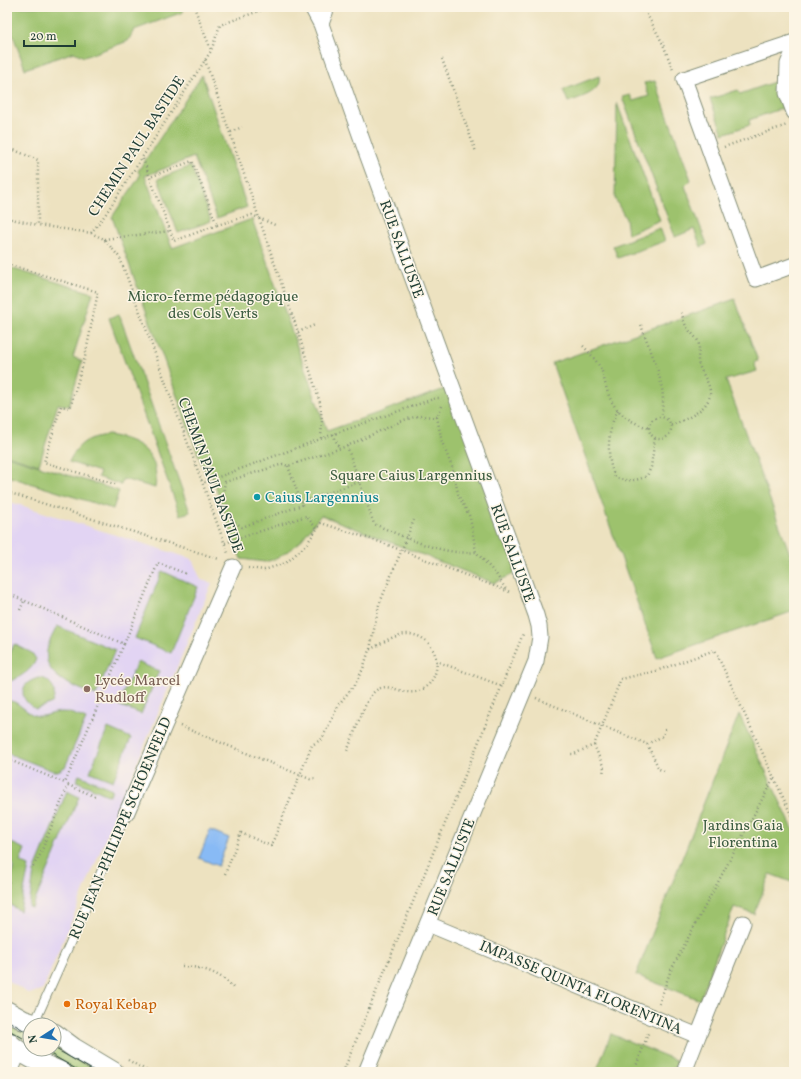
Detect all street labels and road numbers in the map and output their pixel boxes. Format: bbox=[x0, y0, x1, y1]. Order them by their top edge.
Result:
street label: CHEMIN PAUL BASTIDE bbox=[84, 72, 191, 221]
street label: RUE SALLUSTE bbox=[373, 197, 428, 302]
street label: CHEMIN PAUL BASTIDE bbox=[172, 395, 247, 556]
street label: RUE SALLUSTE bbox=[484, 501, 539, 606]
street label: RUE JEAN-PHILIPPE SCHOENFELD bbox=[65, 714, 178, 943]
street label: RUE SALLUSTE bbox=[423, 816, 481, 919]
street label: IMPASSE QUINTA FLORENTINA bbox=[476, 936, 685, 1041]

